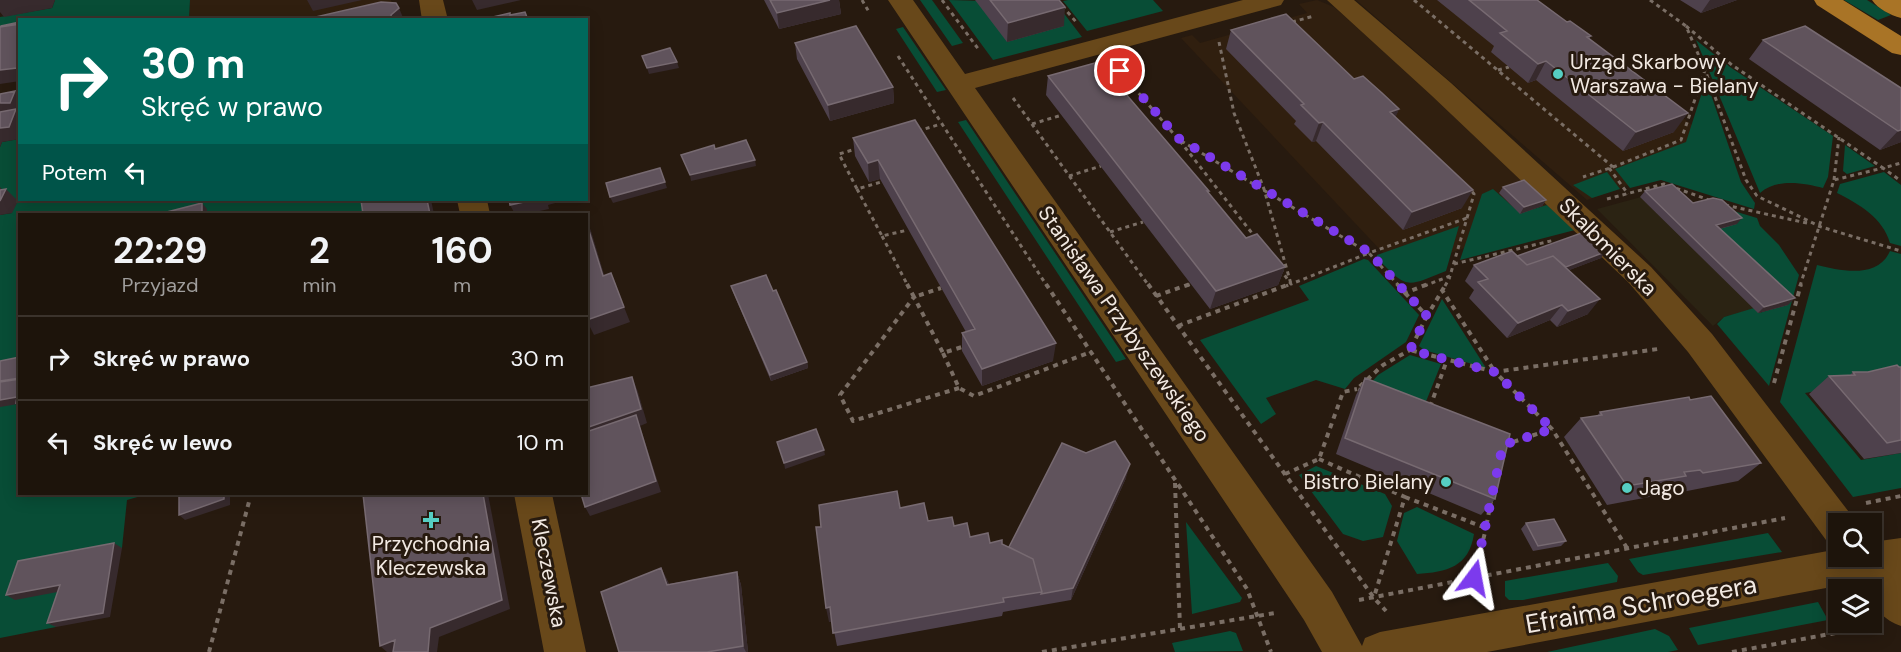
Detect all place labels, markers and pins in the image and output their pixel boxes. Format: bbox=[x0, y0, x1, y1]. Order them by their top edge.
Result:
pin bbox=[1094, 45, 1145, 96]
place label: Urząd Skarbowy Warszawa - Bielany bbox=[1570, 48, 1759, 100]
marker: Urząd Skarbowy Warszawa - Bielany bbox=[1551, 67, 1565, 81]
place label: Bistro Bielany bbox=[1303, 468, 1434, 496]
place label: Jago bbox=[1639, 474, 1685, 502]
marker: Bistro Bielany bbox=[1439, 475, 1453, 489]
marker: Jago bbox=[1620, 481, 1634, 495]
marker: Przychodnia Kleczewska bbox=[422, 511, 440, 529]
place label: Przychodnia Kleczewska bbox=[372, 530, 490, 582]

